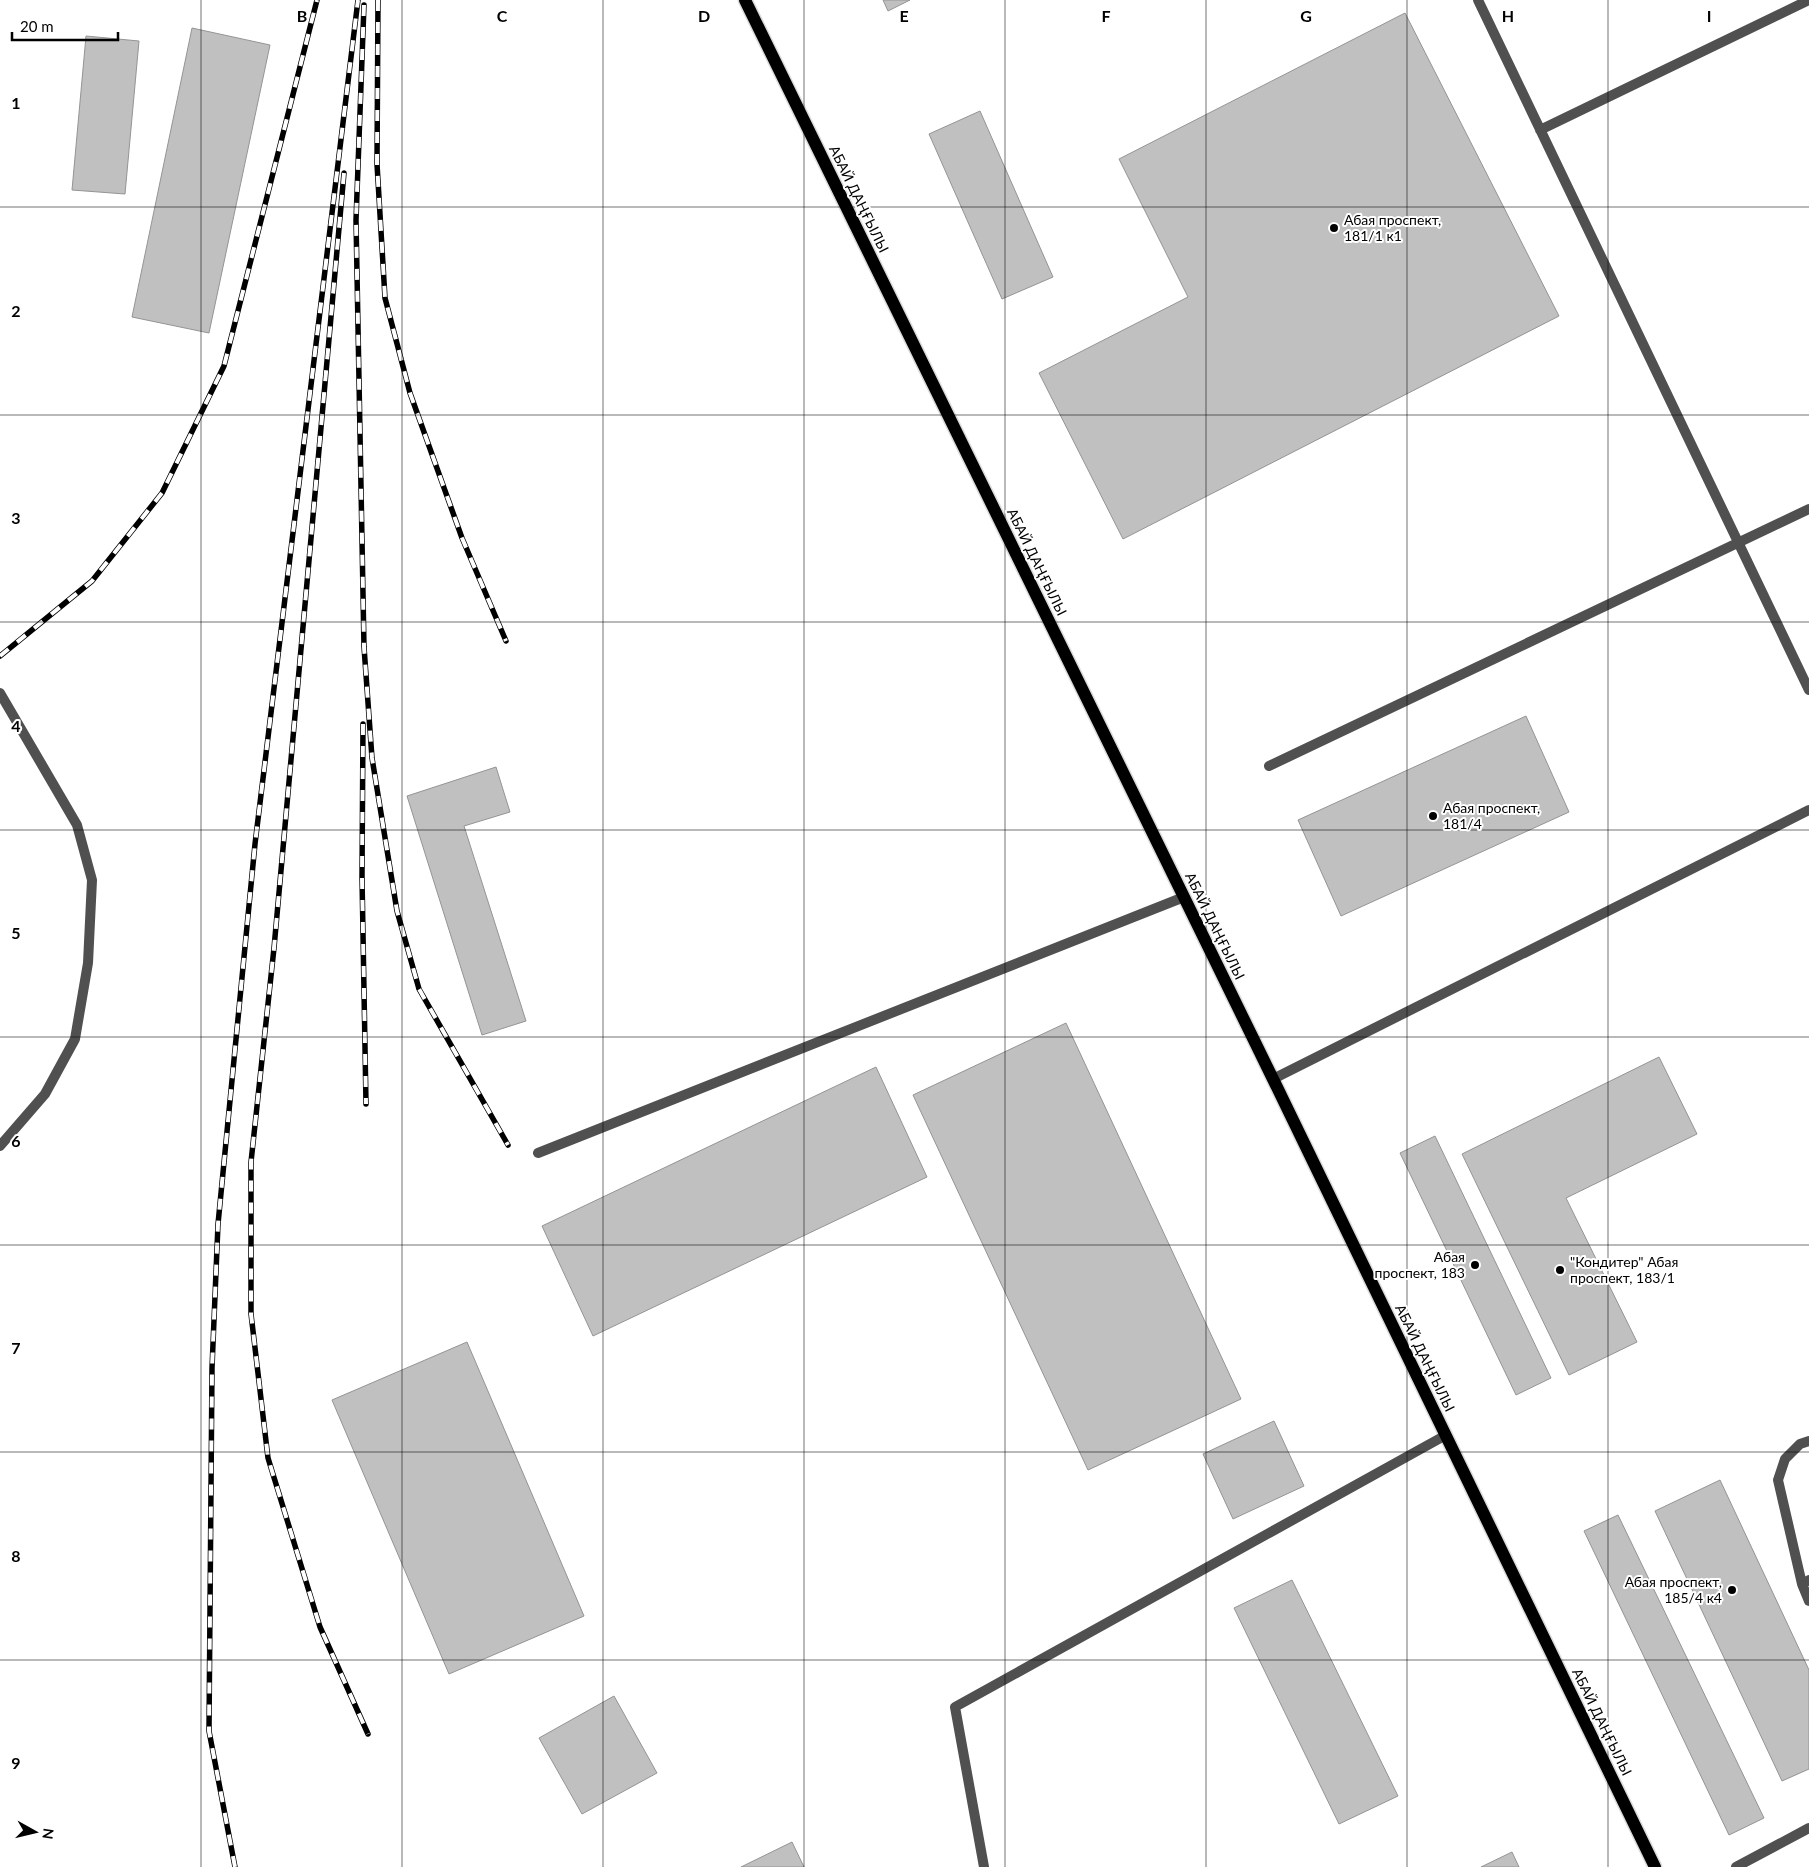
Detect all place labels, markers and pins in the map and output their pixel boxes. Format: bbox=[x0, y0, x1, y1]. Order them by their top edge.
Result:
place label: Абая проспект, 181/1 к1 bbox=[1344, 211, 1441, 244]
marker: Абая проспект, 181/1 к1 bbox=[1328, 222, 1340, 234]
place label: Абая проспект, 181/4 bbox=[1443, 799, 1540, 832]
marker: Абая проспект, 181/4 bbox=[1427, 810, 1439, 822]
place label: Абая проспект, 183 bbox=[1375, 1248, 1465, 1281]
place label: "Кондитер" Абая проспект, 183/1 bbox=[1570, 1253, 1678, 1286]
marker: Абая проспект, 183 bbox=[1469, 1259, 1481, 1271]
marker: "Кондитер" Абая проспект, 183/1 bbox=[1554, 1264, 1566, 1276]
place label: Абая проспект, 185/4 к4 bbox=[1625, 1573, 1722, 1606]
marker: Абая проспект, 185/4 к4 bbox=[1726, 1584, 1738, 1596]

